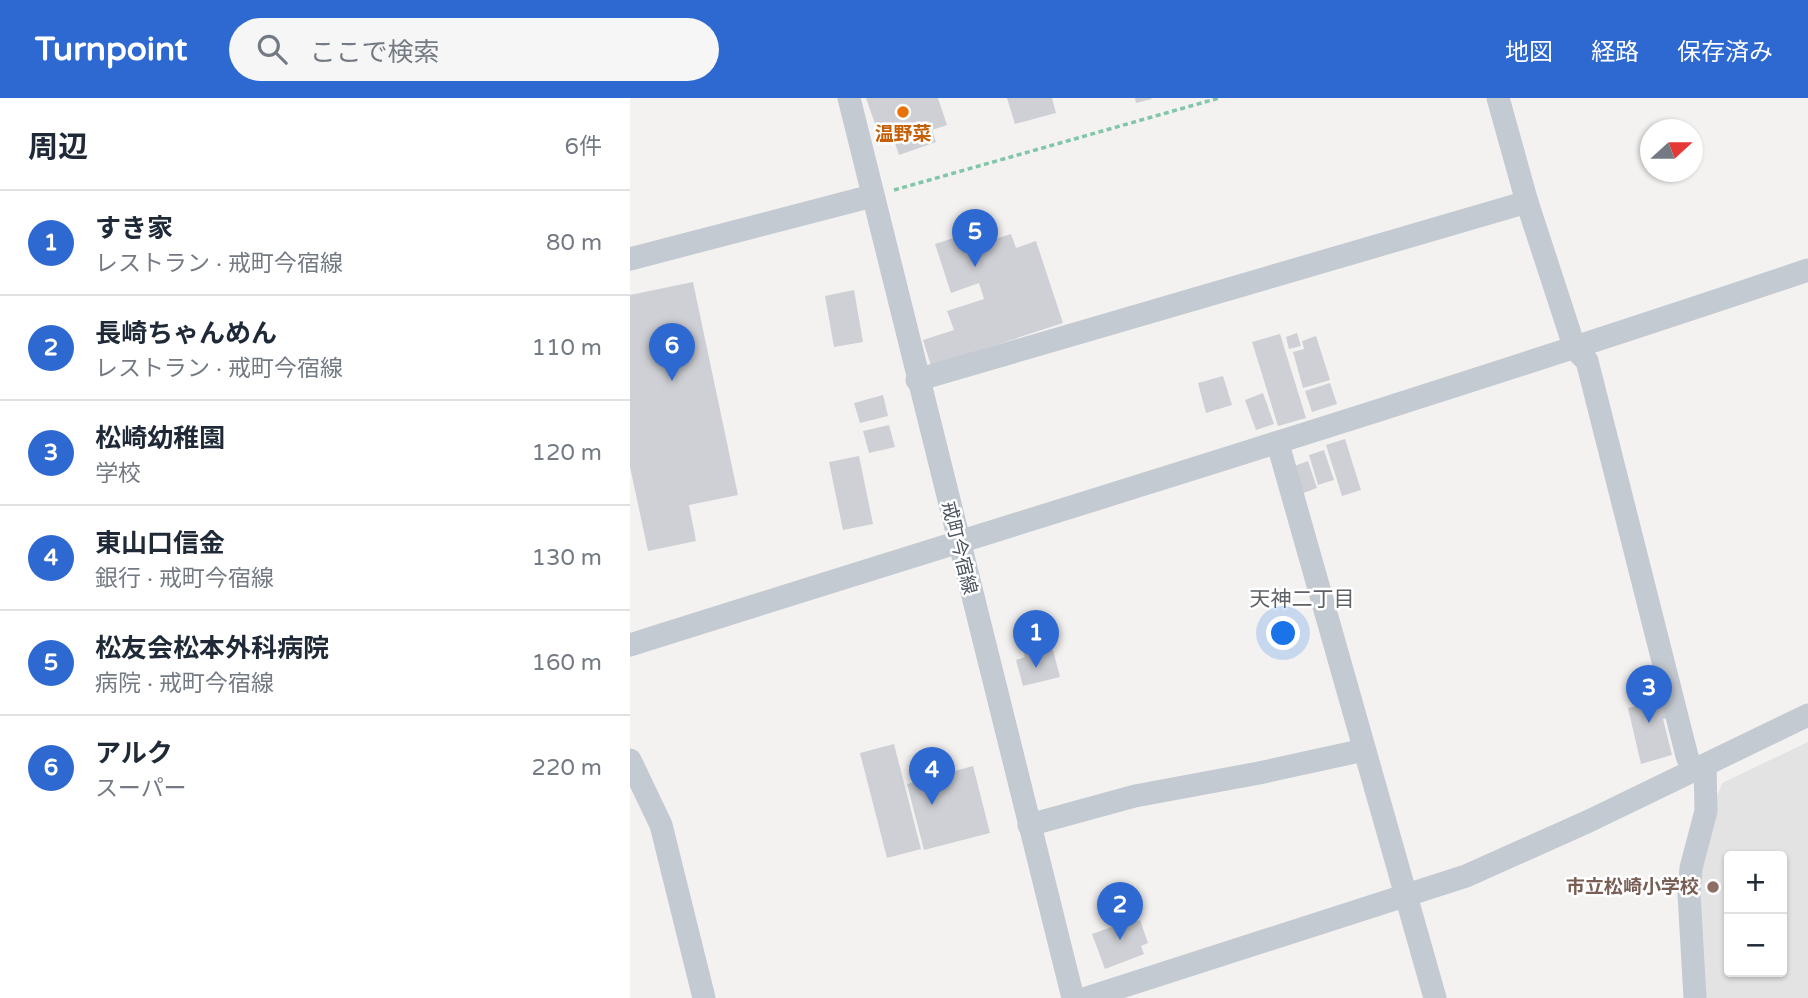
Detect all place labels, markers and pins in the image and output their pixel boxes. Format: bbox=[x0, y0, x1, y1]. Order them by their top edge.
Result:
marker: 温野菜 bbox=[895, 104, 911, 120]
place label: 温野菜 bbox=[874, 123, 932, 145]
pin: 5 bbox=[952, 209, 998, 267]
pin: 6 bbox=[649, 323, 695, 381]
pin: 1 bbox=[1013, 610, 1059, 668]
pin: 3 bbox=[1626, 665, 1672, 723]
pin: 4 bbox=[909, 747, 955, 805]
place label: 市立松崎小学校 bbox=[1566, 876, 1699, 898]
marker: 市立松崎小学校 bbox=[1705, 879, 1721, 895]
pin: 2 bbox=[1097, 882, 1143, 940]

